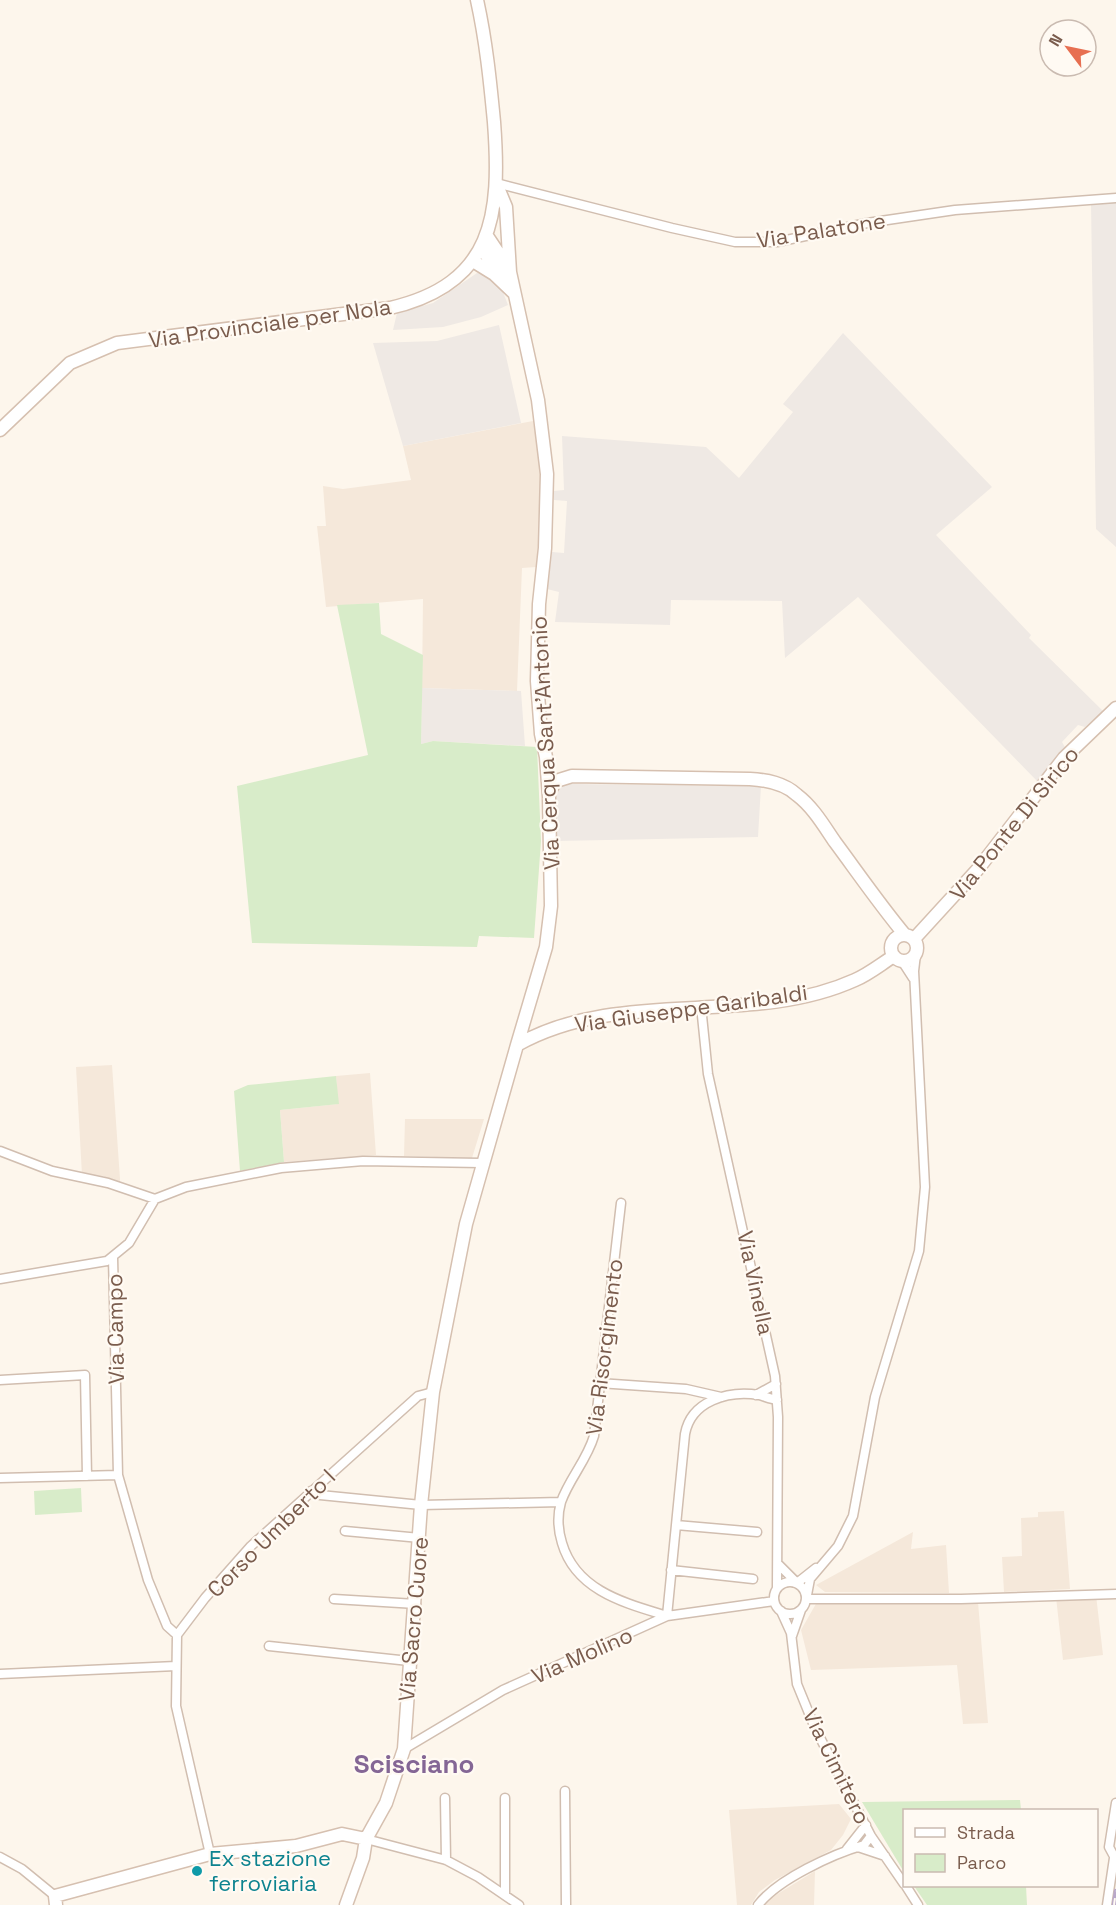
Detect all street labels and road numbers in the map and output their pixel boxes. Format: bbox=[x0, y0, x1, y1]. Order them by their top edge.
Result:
street label: Via Palatone bbox=[755, 206, 887, 254]
street label: Via Provinciale per Nola bbox=[147, 292, 394, 354]
street label: Via Cerqua Sant'Antonio bbox=[524, 615, 566, 871]
street label: Via Ponte Di Sirico bbox=[943, 740, 1085, 906]
street label: Via Giuseppe Garibaldi bbox=[573, 978, 809, 1038]
street label: Via Vinella bbox=[731, 1228, 781, 1338]
street label: Via Risorgimento bbox=[579, 1257, 629, 1437]
street label: Via Campo bbox=[100, 1273, 130, 1385]
street label: Corso Umberto I bbox=[201, 1463, 341, 1603]
street label: Via Sacro Cuore bbox=[392, 1535, 434, 1703]
street label: Via Molino bbox=[527, 1620, 637, 1690]
street label: Via Cimitero bbox=[797, 1704, 877, 1828]

